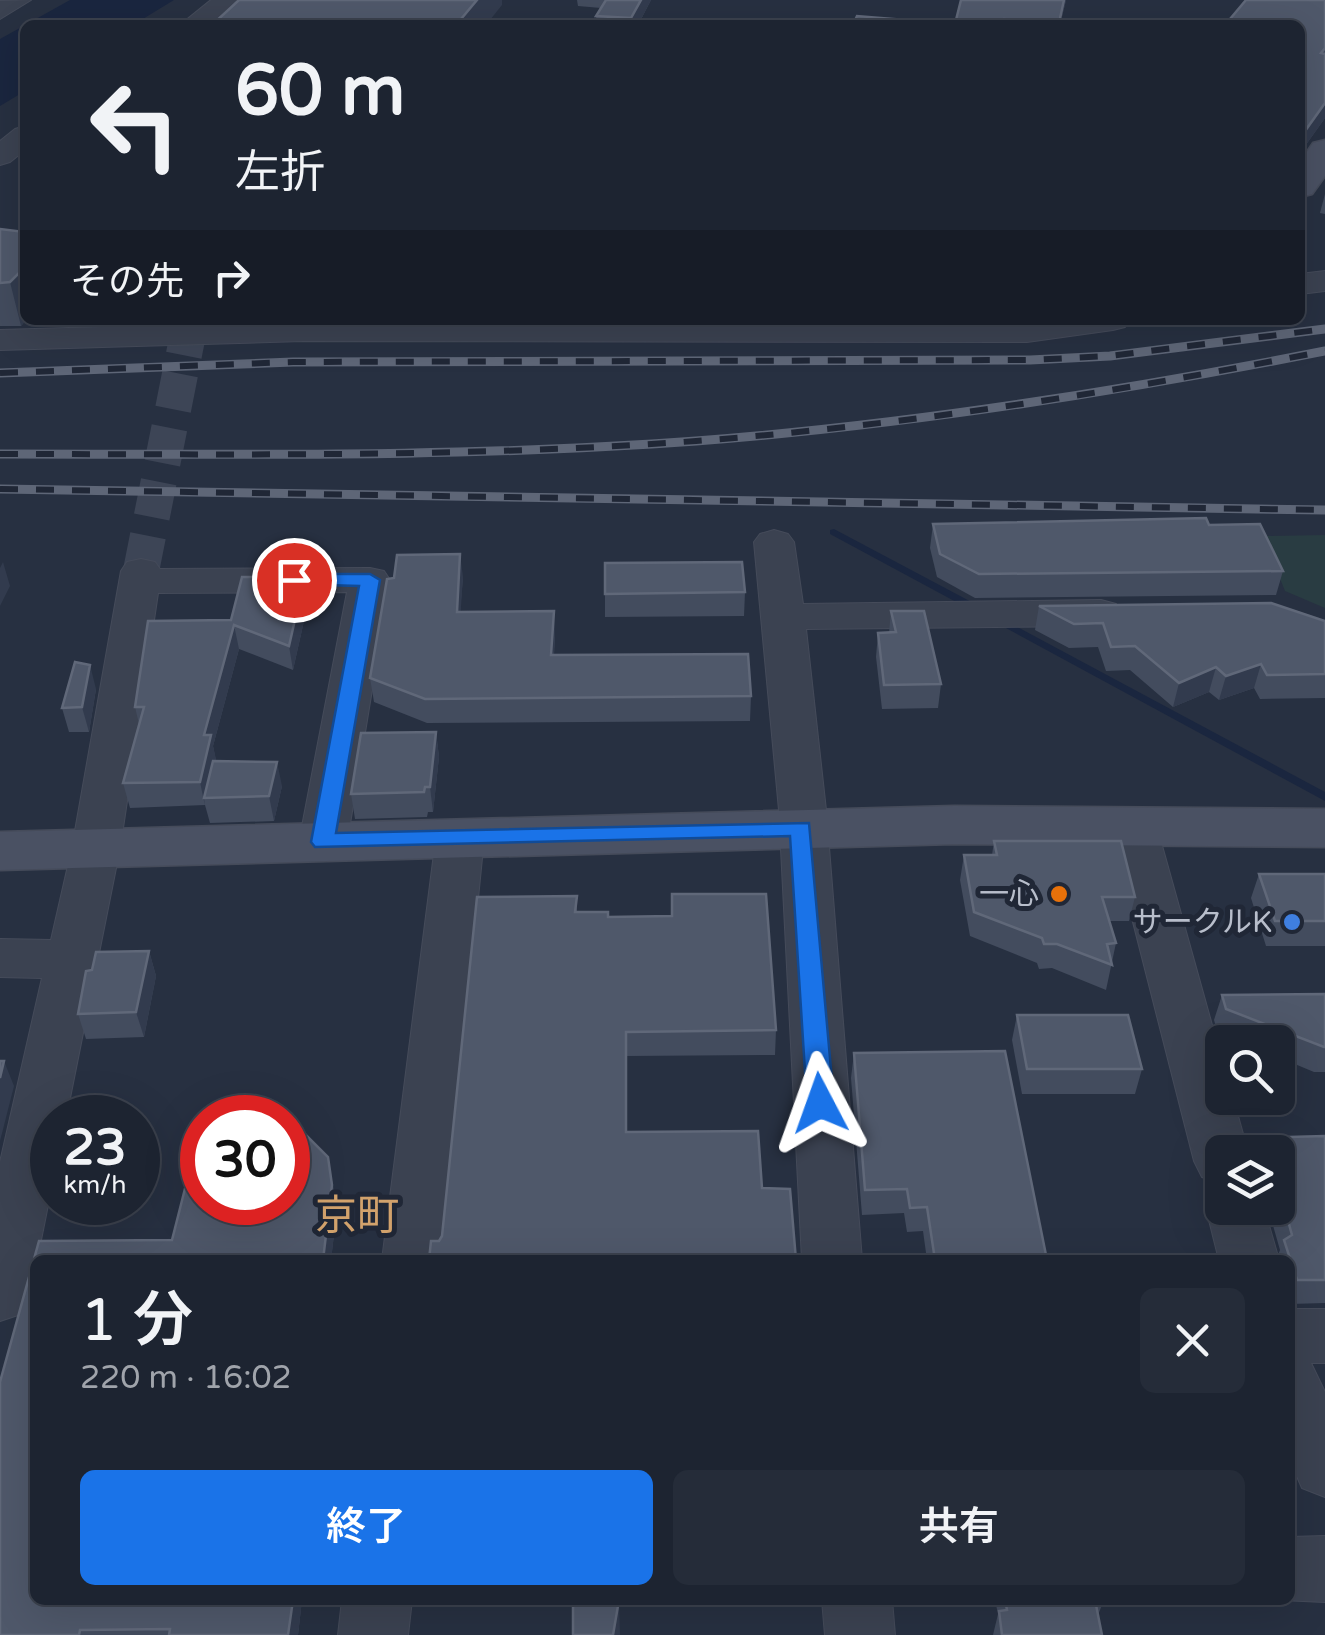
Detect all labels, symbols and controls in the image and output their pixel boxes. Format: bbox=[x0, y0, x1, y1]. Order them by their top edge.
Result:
text: 60 m bbox=[235, 50, 405, 134]
icon: left bbox=[70, 60, 200, 190]
text: 左折 bbox=[235, 146, 325, 200]
icon: right bbox=[204, 250, 259, 305]
text: その先 bbox=[70, 259, 184, 305]
pin bbox=[252, 538, 337, 623]
icon: arrive bbox=[267, 553, 322, 608]
place label: 一心 bbox=[979, 876, 1039, 913]
marker: 一心 bbox=[1048, 883, 1070, 905]
place label: サークルK bbox=[1133, 904, 1272, 941]
marker: サークルK bbox=[1281, 911, 1303, 933]
map controls bbox=[1205, 1025, 1295, 1225]
button: search bbox=[1205, 1025, 1295, 1115]
position arrow bbox=[768, 1051, 872, 1155]
speed limit sign: 30 bbox=[180, 1095, 310, 1225]
text: 23 bbox=[64, 1118, 126, 1178]
button: layers bbox=[1205, 1135, 1295, 1225]
text: km/h bbox=[64, 1170, 126, 1200]
district label: 京町 bbox=[315, 1191, 399, 1242]
text: 1 分 bbox=[80, 1285, 193, 1357]
button: close bbox=[1140, 1288, 1245, 1393]
text: 220 m · 16:02 bbox=[80, 1359, 292, 1397]
button: 終了 bbox=[80, 1470, 653, 1585]
button: 共有 bbox=[673, 1470, 1245, 1585]

